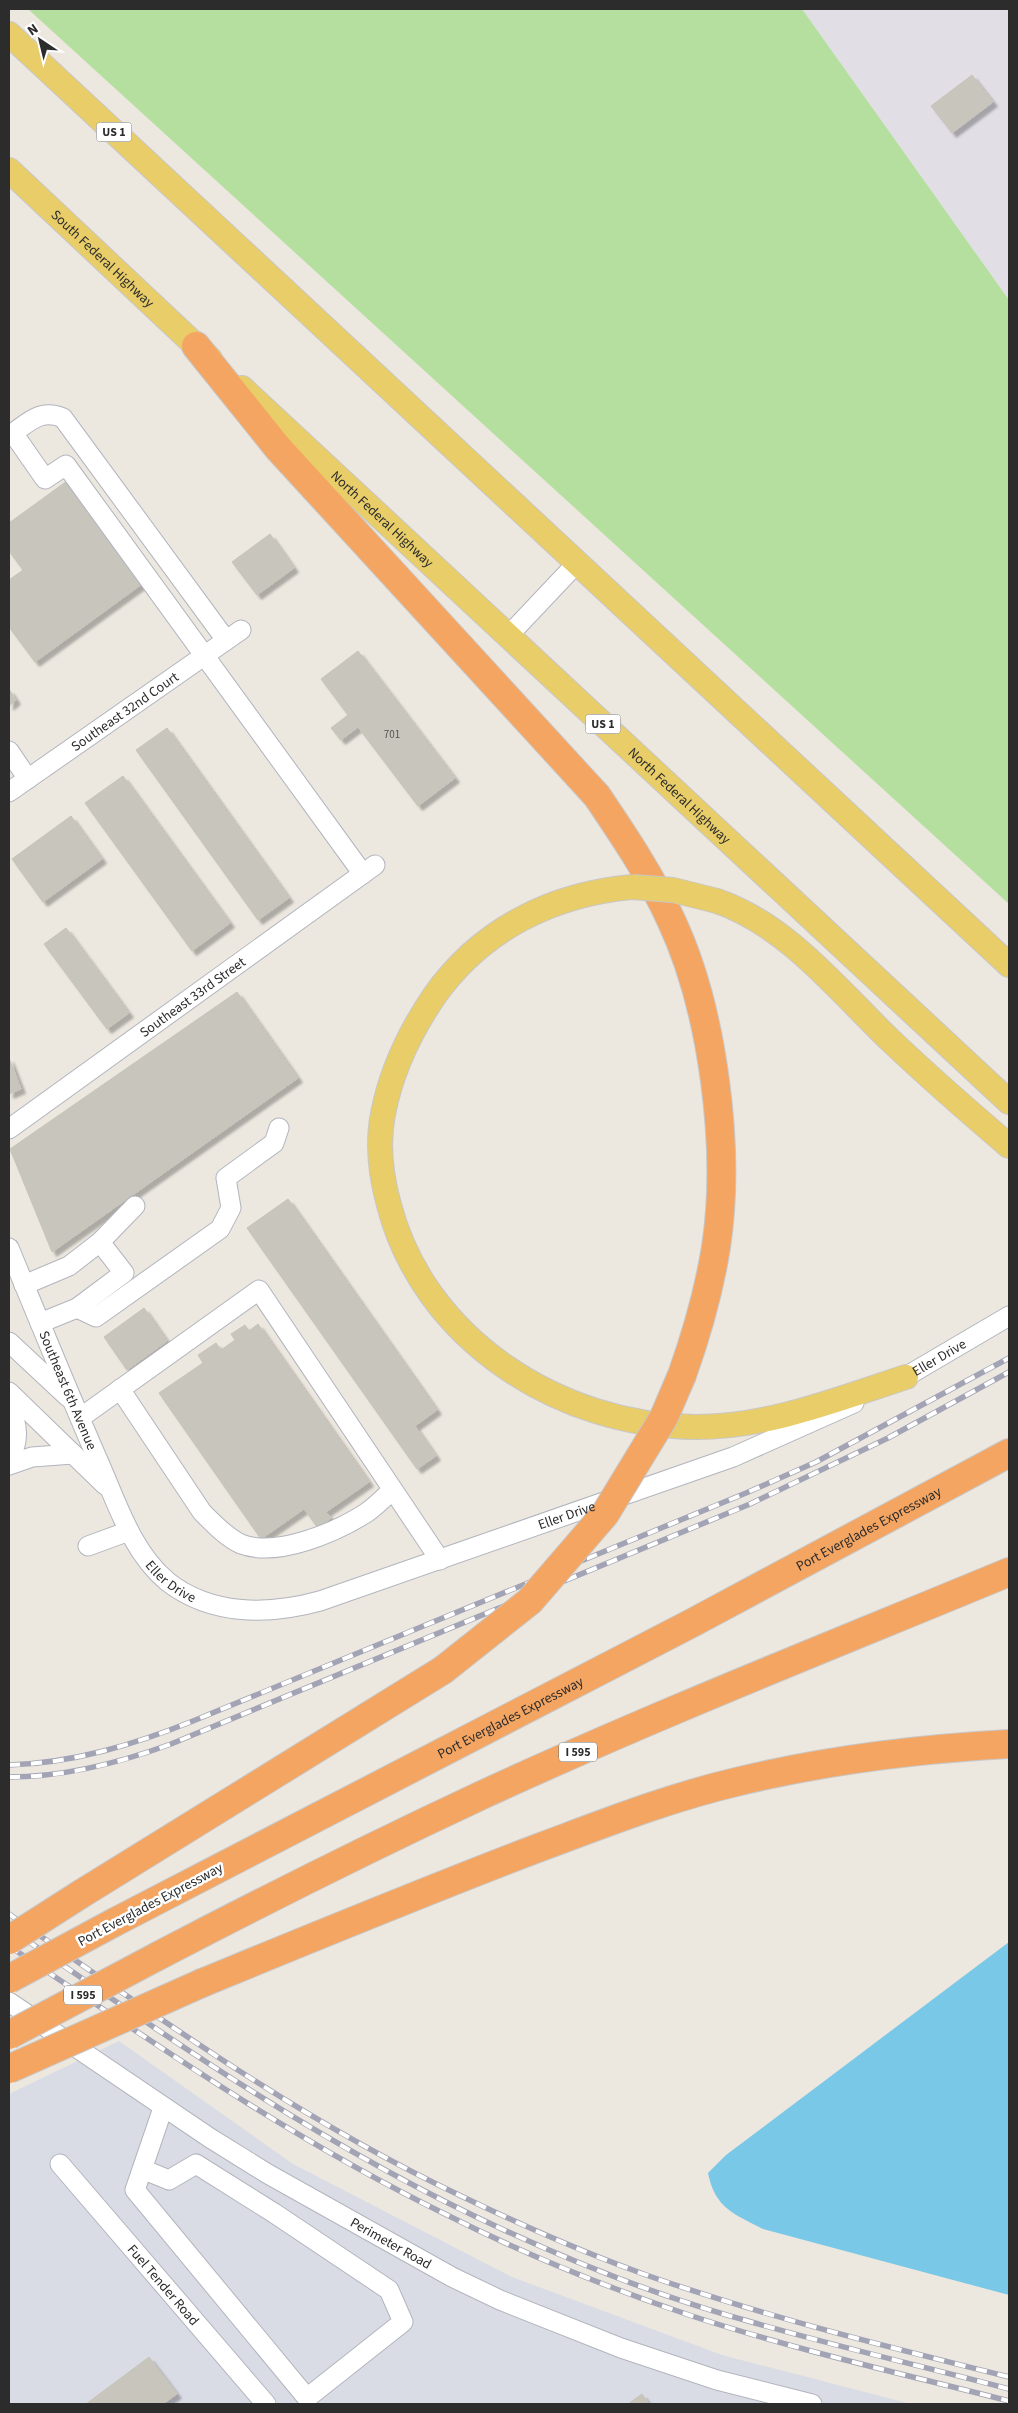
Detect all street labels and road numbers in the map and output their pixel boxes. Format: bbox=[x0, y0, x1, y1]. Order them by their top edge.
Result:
road number: US 1 bbox=[96, 122, 132, 142]
street label: South Federal Highway bbox=[46, 206, 159, 313]
street label: North Federal Highway bbox=[326, 467, 438, 573]
street label: Southeast 32nd Court bbox=[67, 667, 183, 757]
road number: US 1 bbox=[586, 714, 620, 734]
street label: North Federal Highway bbox=[623, 743, 735, 849]
street label: Southeast 33rd Street bbox=[136, 952, 250, 1043]
street label: Southeast 6th Avenue bbox=[33, 1328, 101, 1453]
street label: Eller Drive bbox=[909, 1334, 970, 1382]
street label: Port Everglades Expressway bbox=[793, 1482, 945, 1576]
street label: Eller Drive bbox=[535, 1497, 598, 1535]
street label: Eller Drive bbox=[140, 1556, 199, 1608]
street label: Port Everglades Expressway bbox=[434, 1672, 588, 1764]
road number: I 595 bbox=[559, 1742, 597, 1761]
street label: Port Everglades Expressway bbox=[74, 1858, 227, 1952]
road number: I 595 bbox=[64, 1986, 102, 2004]
street label: Perimeter Road bbox=[346, 2213, 435, 2275]
street label: Fuel Tender Road bbox=[122, 2240, 203, 2330]

